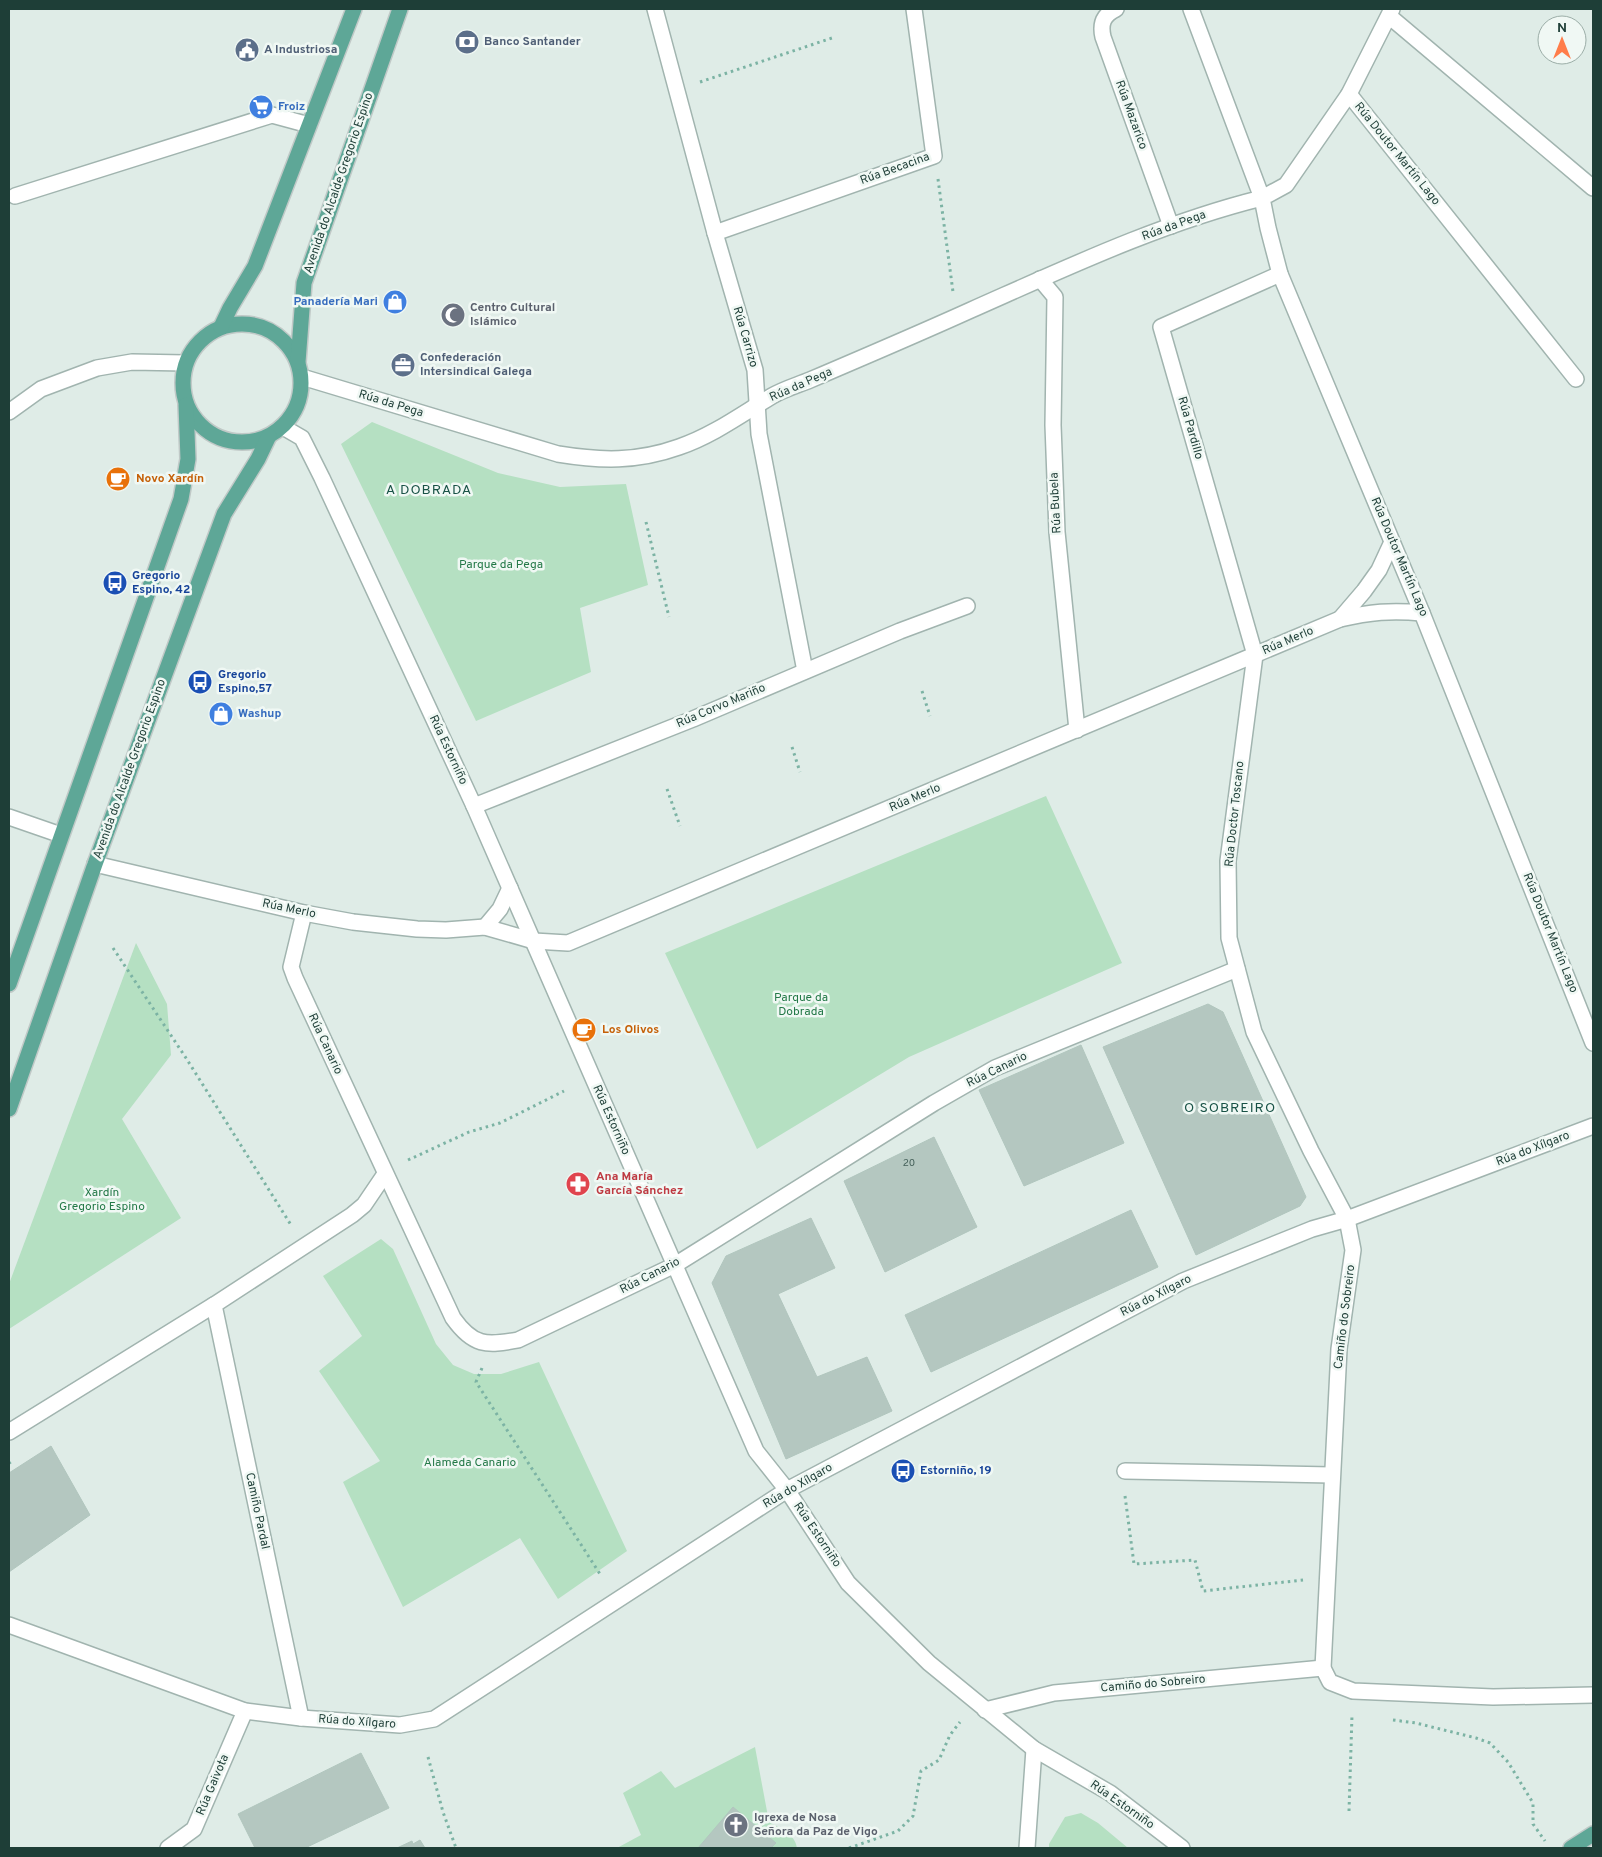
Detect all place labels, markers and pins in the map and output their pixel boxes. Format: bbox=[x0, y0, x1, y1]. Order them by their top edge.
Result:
bank icon: Banco Santander bbox=[454, 29, 480, 55]
place label: Banco Santander bbox=[484, 34, 581, 50]
public building icon: A Industriosa bbox=[234, 37, 260, 63]
place label: A Industriosa bbox=[264, 42, 337, 58]
supermarket icon: Froiz bbox=[248, 94, 274, 120]
place label: Froiz bbox=[278, 99, 305, 115]
shop icon: Panadería Mari bbox=[382, 289, 408, 315]
place label: Panadería Mari bbox=[293, 294, 378, 310]
place label: Centro Cultural Islámico bbox=[470, 300, 555, 330]
mosque icon: Centro Cultural Islámico bbox=[440, 302, 466, 328]
place label: Confederación Intersindical Galega bbox=[420, 350, 532, 380]
office icon: Confederación Intersindical Galega bbox=[390, 352, 416, 378]
cafe icon: Novo Xardín bbox=[105, 466, 131, 492]
place label: Novo Xardín bbox=[136, 471, 204, 487]
place label: Gregorio Espino, 42 bbox=[132, 568, 190, 598]
bus stop icon: Gregorio Espino, 42 bbox=[102, 570, 128, 596]
place label: Gregorio Espino,57 bbox=[218, 667, 272, 697]
bus stop icon: Gregorio Espino,57 bbox=[187, 669, 213, 695]
shop icon: Washup bbox=[208, 701, 234, 727]
place label: Washup bbox=[238, 706, 281, 722]
cafe icon: Los Olivos bbox=[571, 1017, 597, 1043]
place label: Los Olivos bbox=[602, 1022, 659, 1038]
place label: Ana María García Sánchez bbox=[596, 1169, 683, 1199]
pharmacy icon: Ana María García Sánchez bbox=[565, 1171, 591, 1197]
bus stop icon: Estorniño, 19 bbox=[890, 1458, 916, 1484]
place label: Estorniño, 19 bbox=[920, 1463, 992, 1479]
place label: Igrexa de Nosa Señora da Paz de Vigo bbox=[754, 1810, 878, 1840]
church icon: Igrexa de Nosa Señora da Paz de Vigo bbox=[723, 1812, 749, 1838]

